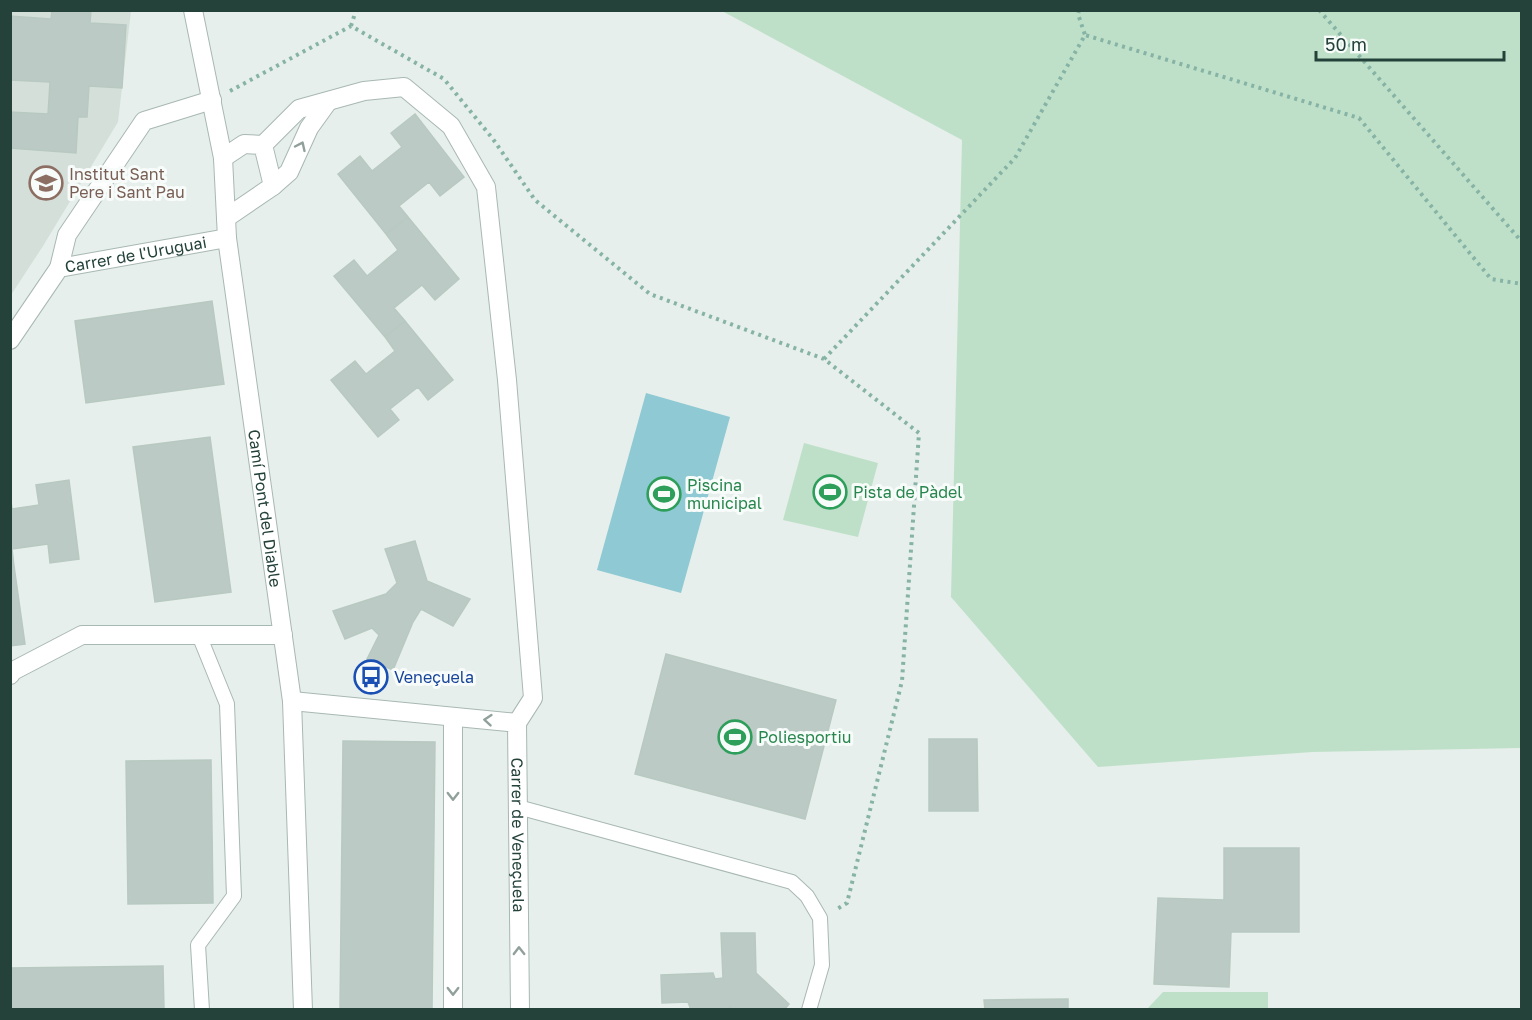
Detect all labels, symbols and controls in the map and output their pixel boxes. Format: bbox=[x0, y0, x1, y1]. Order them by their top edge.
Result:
scale bar bbox=[1316, 24, 1504, 62]
text: 50 m bbox=[1325, 33, 1367, 55]
one-way arrow bbox=[294, 142, 306, 153]
place label: Institut Sant Pere i Sant Pau bbox=[69, 164, 185, 202]
school or university icon: Institut Sant Pere i Sant Pau bbox=[28, 165, 64, 201]
street label: Carrer de l'Uruguai bbox=[63, 232, 208, 277]
street label: Camí Pont del Diable bbox=[244, 428, 286, 589]
sports icon: Pista de Pàdel bbox=[812, 474, 848, 510]
place label: Piscina municipal bbox=[687, 475, 762, 513]
sports icon: Piscina municipal bbox=[646, 476, 682, 512]
place label: Pista de Pàdel bbox=[853, 482, 962, 502]
bus stop icon: Veneçuela bbox=[353, 659, 389, 695]
place label: Veneçuela bbox=[394, 667, 474, 687]
one-way arrow bbox=[483, 714, 492, 727]
sports icon: Poliesportiu bbox=[717, 719, 753, 755]
place label: Poliesportiu bbox=[758, 727, 851, 747]
street label: Carrer de Veneçuela bbox=[507, 757, 529, 913]
one-way arrow bbox=[447, 792, 459, 801]
one-way arrow bbox=[513, 947, 525, 956]
one-way arrow bbox=[447, 987, 459, 996]

